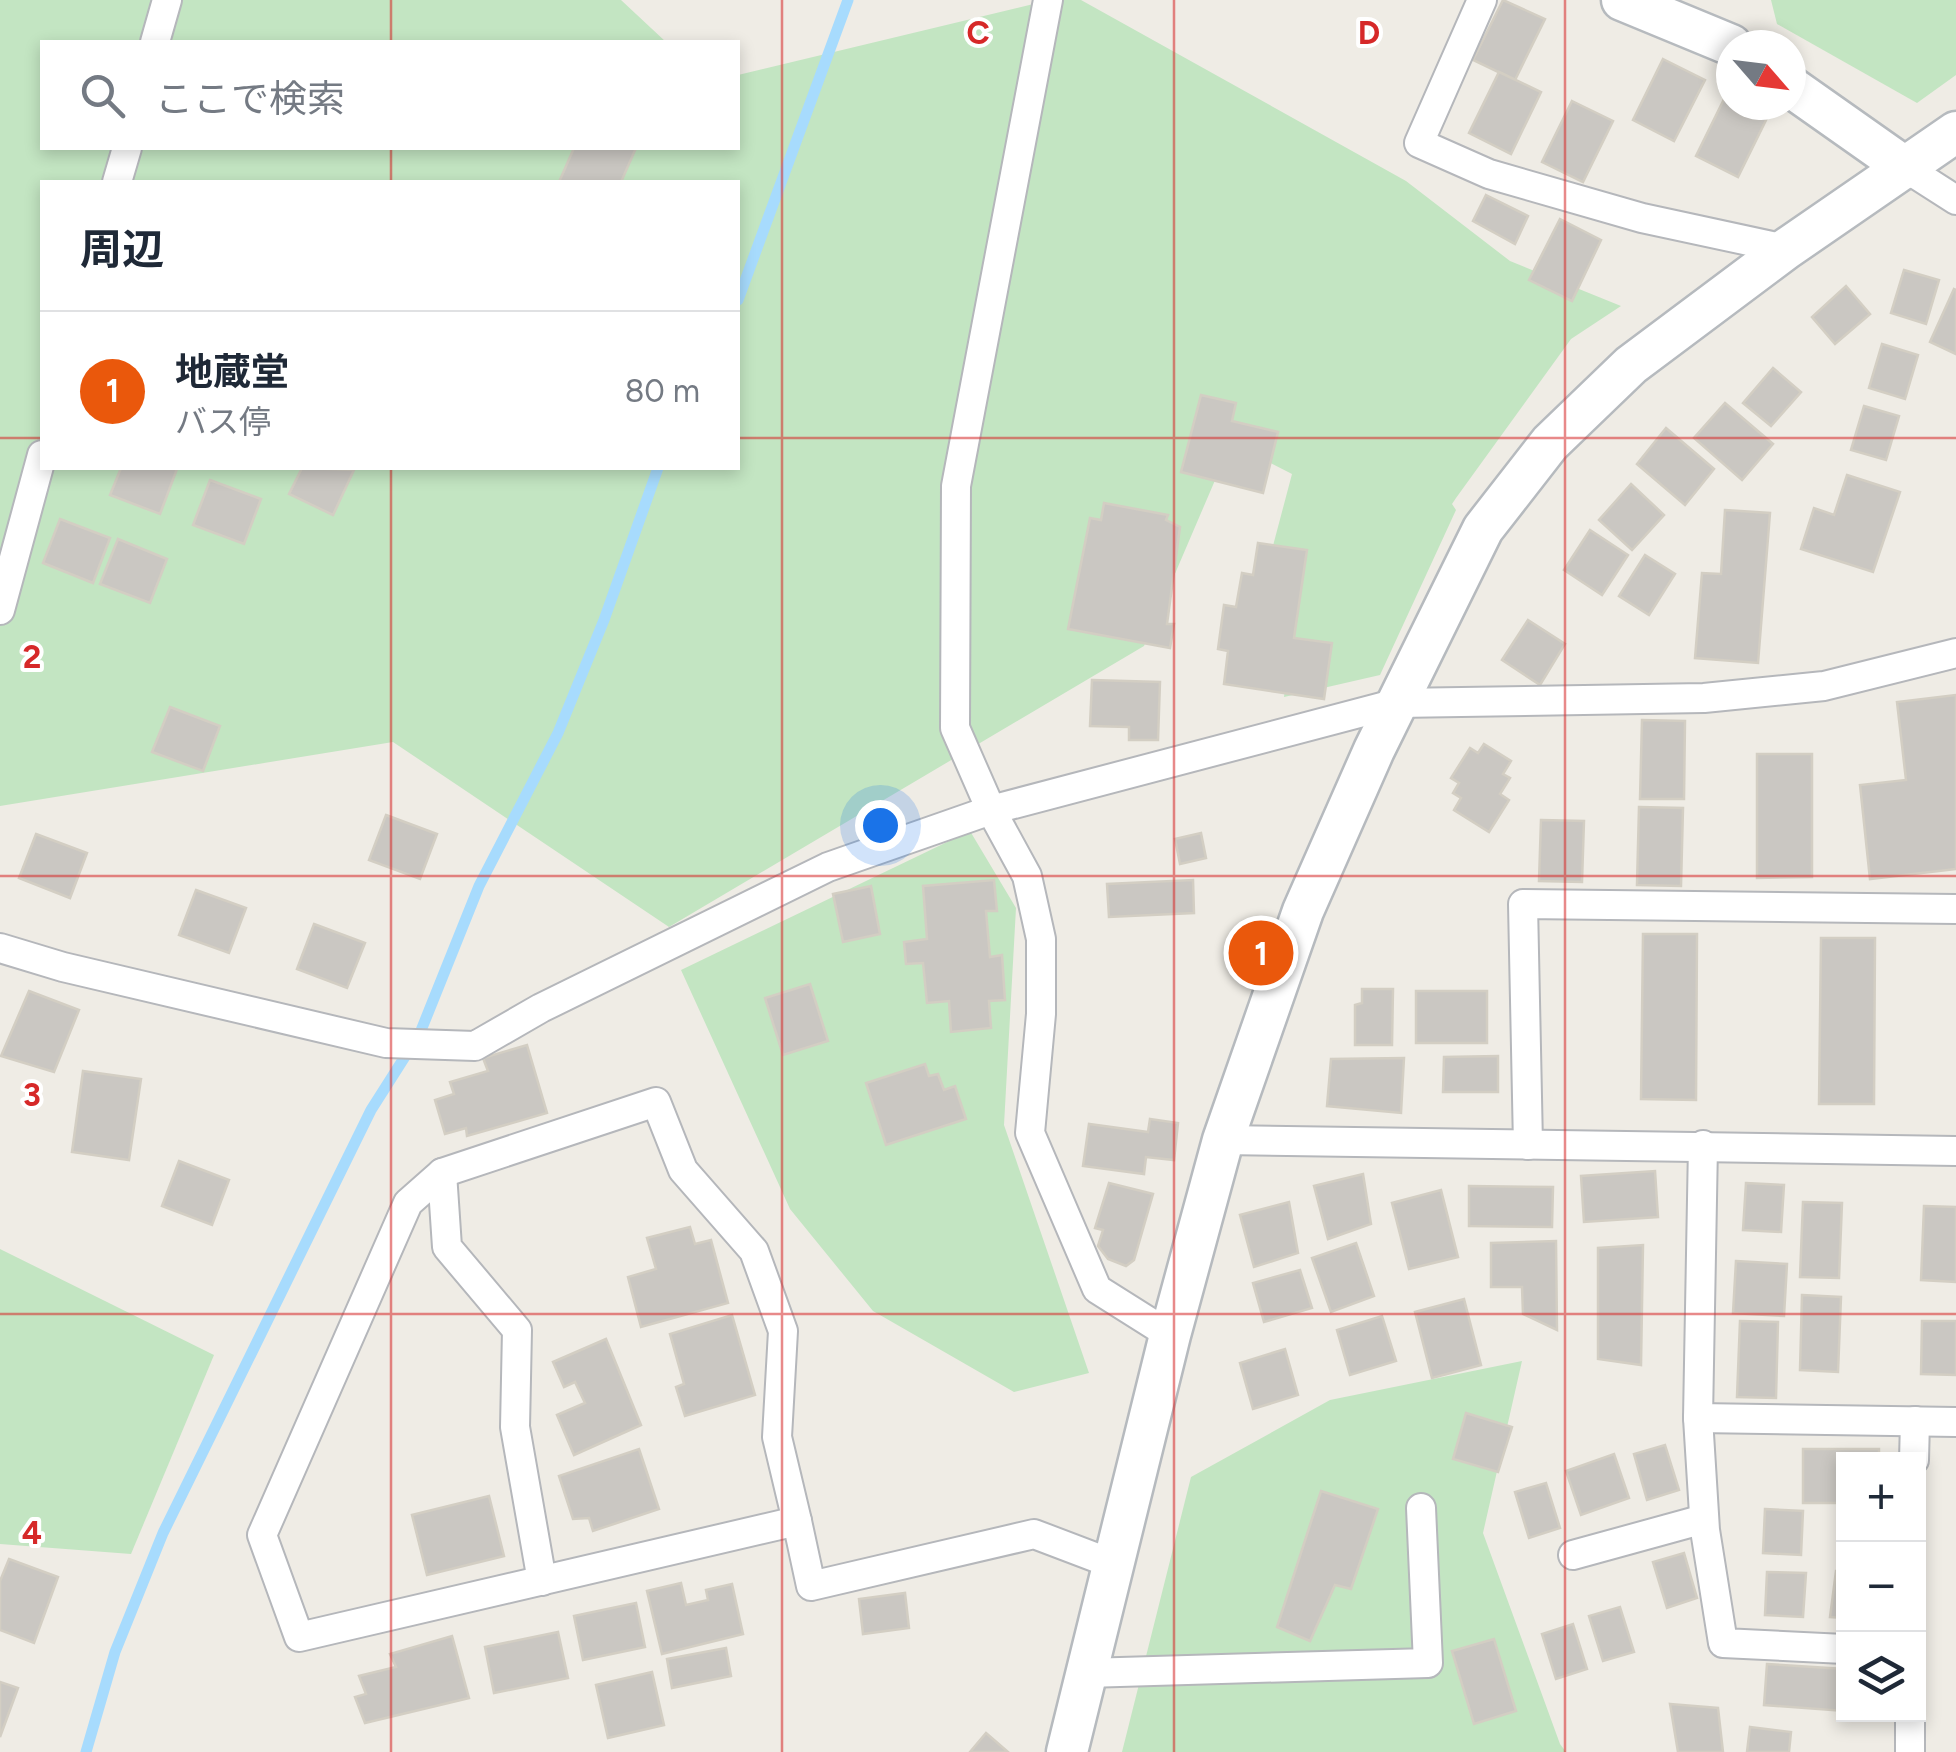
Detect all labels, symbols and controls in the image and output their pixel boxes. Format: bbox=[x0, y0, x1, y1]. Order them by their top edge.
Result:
text: C bbox=[966, 14, 990, 52]
text: D bbox=[1358, 14, 1380, 52]
north arrow bbox=[1716, 30, 1806, 120]
search box bbox=[40, 40, 740, 150]
icon: search bbox=[75, 68, 130, 123]
text: ここで検索 bbox=[155, 76, 345, 122]
text: 周辺 bbox=[80, 224, 164, 275]
text: 地蔵堂 bbox=[175, 349, 289, 395]
text: 1 bbox=[106, 372, 119, 410]
text: 80 m bbox=[625, 372, 700, 410]
text: バス停 bbox=[175, 403, 271, 441]
text: 2 bbox=[23, 638, 41, 676]
your location bbox=[855, 800, 906, 851]
pin: 1 bbox=[1228, 916, 1294, 990]
text: 3 bbox=[23, 1076, 41, 1114]
map controls bbox=[1836, 1452, 1926, 1722]
button: + bbox=[1836, 1452, 1926, 1542]
text: 4 bbox=[22, 1514, 42, 1552]
button: − bbox=[1836, 1542, 1926, 1632]
button: layers bbox=[1836, 1632, 1926, 1722]

